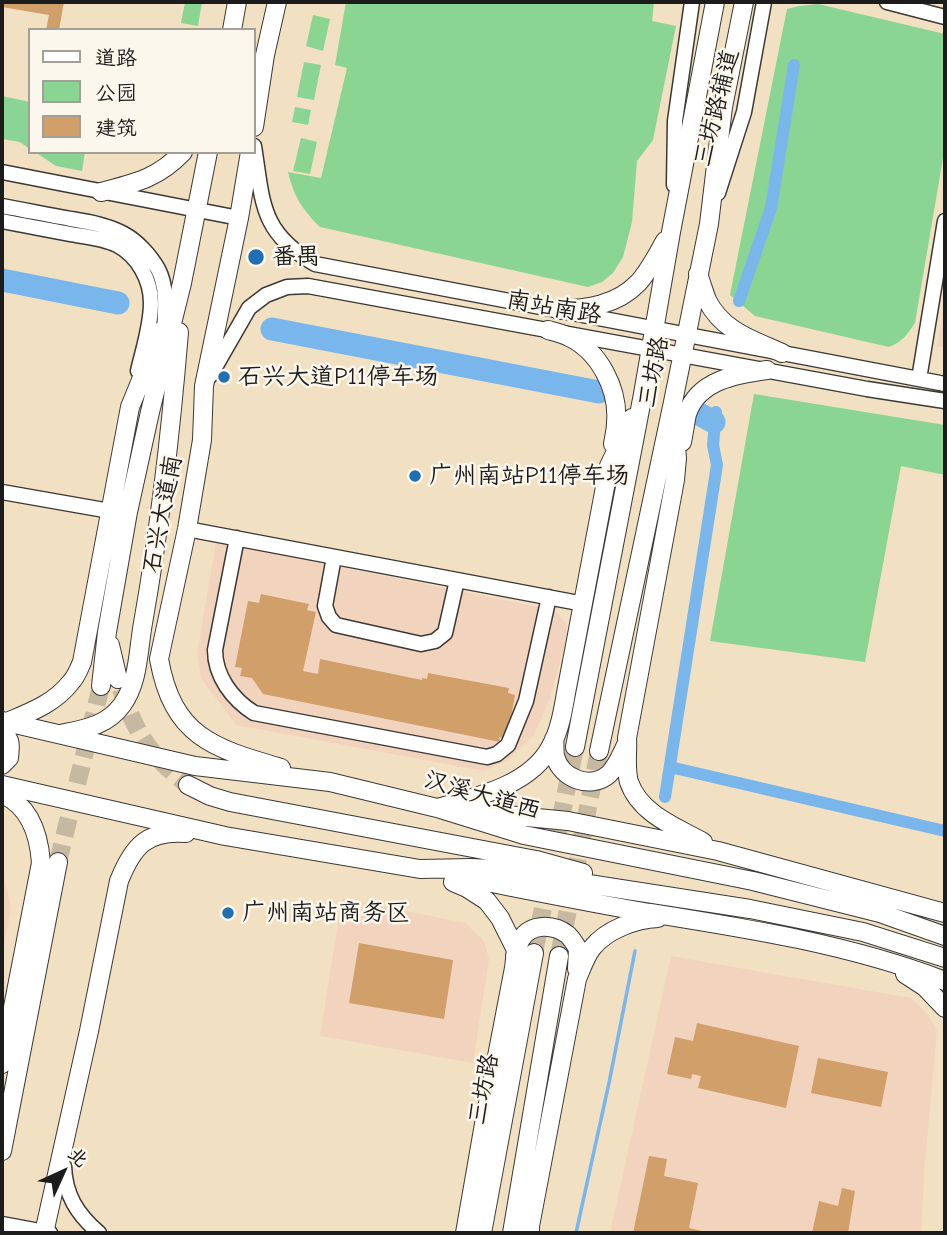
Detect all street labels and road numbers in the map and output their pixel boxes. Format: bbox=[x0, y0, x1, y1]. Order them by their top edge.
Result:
street label: 三坊路辅道 bbox=[689, 46, 745, 170]
street label: 南站南路 bbox=[504, 285, 604, 331]
street label: 三坊路 bbox=[633, 334, 675, 410]
street label: 石兴大道南 bbox=[137, 452, 189, 576]
street label: 汉溪大道西 bbox=[420, 766, 544, 826]
street label: 三坊路 bbox=[463, 1051, 505, 1127]

